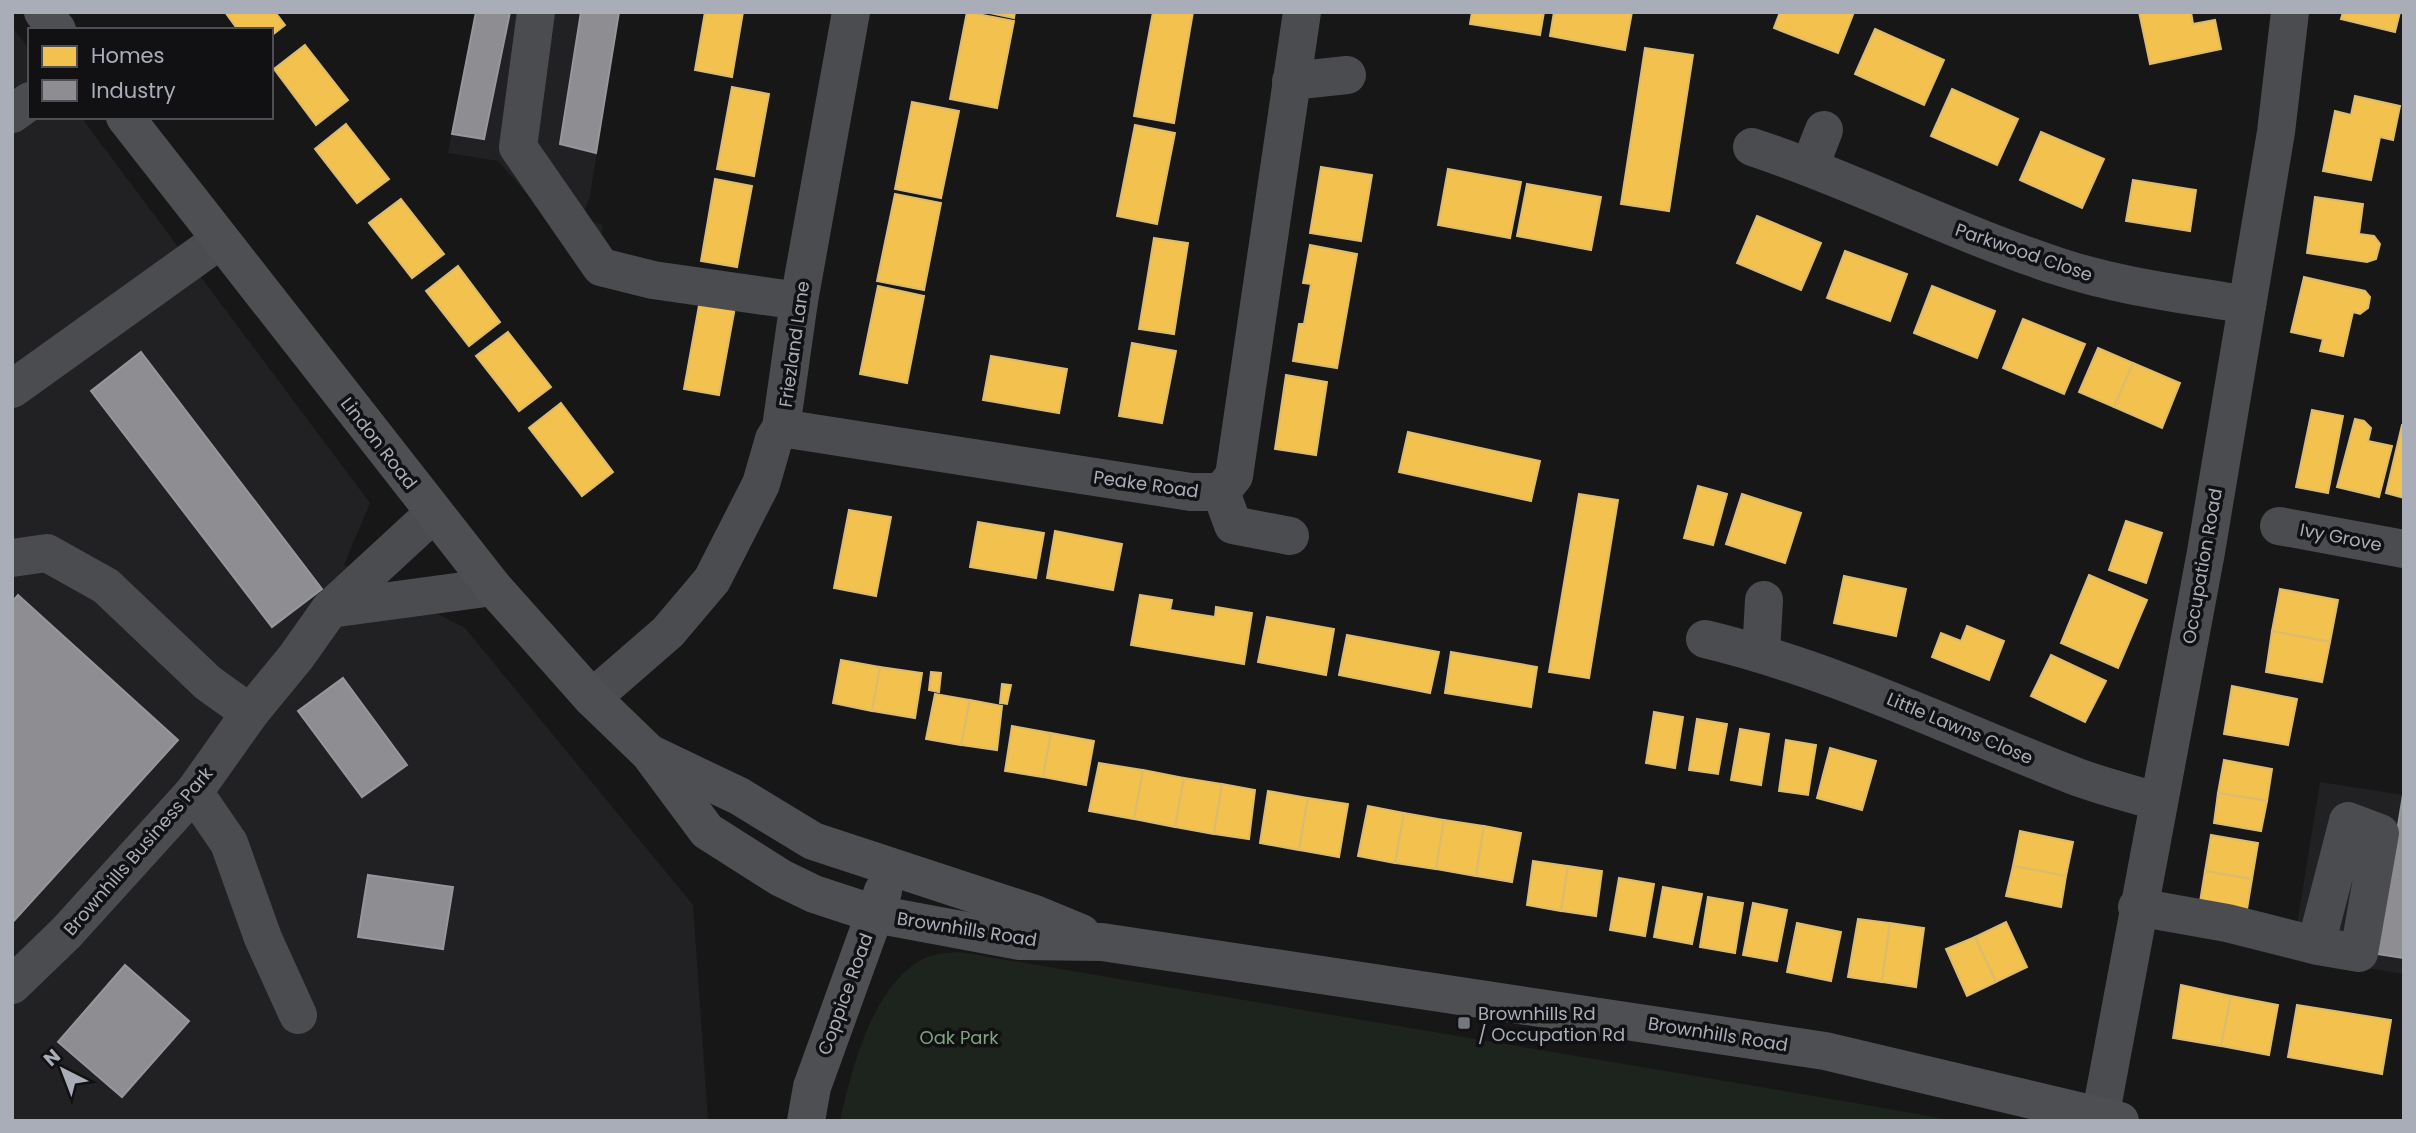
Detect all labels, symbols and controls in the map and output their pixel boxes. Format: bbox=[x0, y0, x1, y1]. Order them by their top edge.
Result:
legend bbox=[28, 28, 273, 119]
text: Homes bbox=[91, 41, 165, 70]
text: Industry bbox=[91, 76, 176, 105]
street label: Parkwood Close bbox=[1952, 217, 2096, 287]
street label: Friezland Lane bbox=[773, 279, 815, 409]
street label: Lindon Road bbox=[335, 392, 423, 494]
street label: Peake Road bbox=[1092, 464, 1200, 504]
street label: Occupation Road bbox=[2176, 486, 2228, 646]
street label: Ivy Grove bbox=[2298, 517, 2384, 557]
street label: Little Lawns Close bbox=[1883, 686, 2037, 770]
street label: Brownhills Business Park bbox=[58, 761, 219, 941]
street label: Brownhills Road bbox=[895, 906, 1039, 952]
street label: Coppice Road bbox=[811, 930, 879, 1058]
place label: Brownhills Rd / Occupation Rd bbox=[1478, 1001, 1625, 1047]
street label: Brownhills Road bbox=[1646, 1011, 1790, 1057]
marker: Brownhills Rd / Occupation Rd bbox=[1456, 1015, 1472, 1031]
park label: Oak Park bbox=[920, 1025, 999, 1050]
north arrow bbox=[28, 1035, 98, 1105]
text: N bbox=[38, 1043, 66, 1073]

